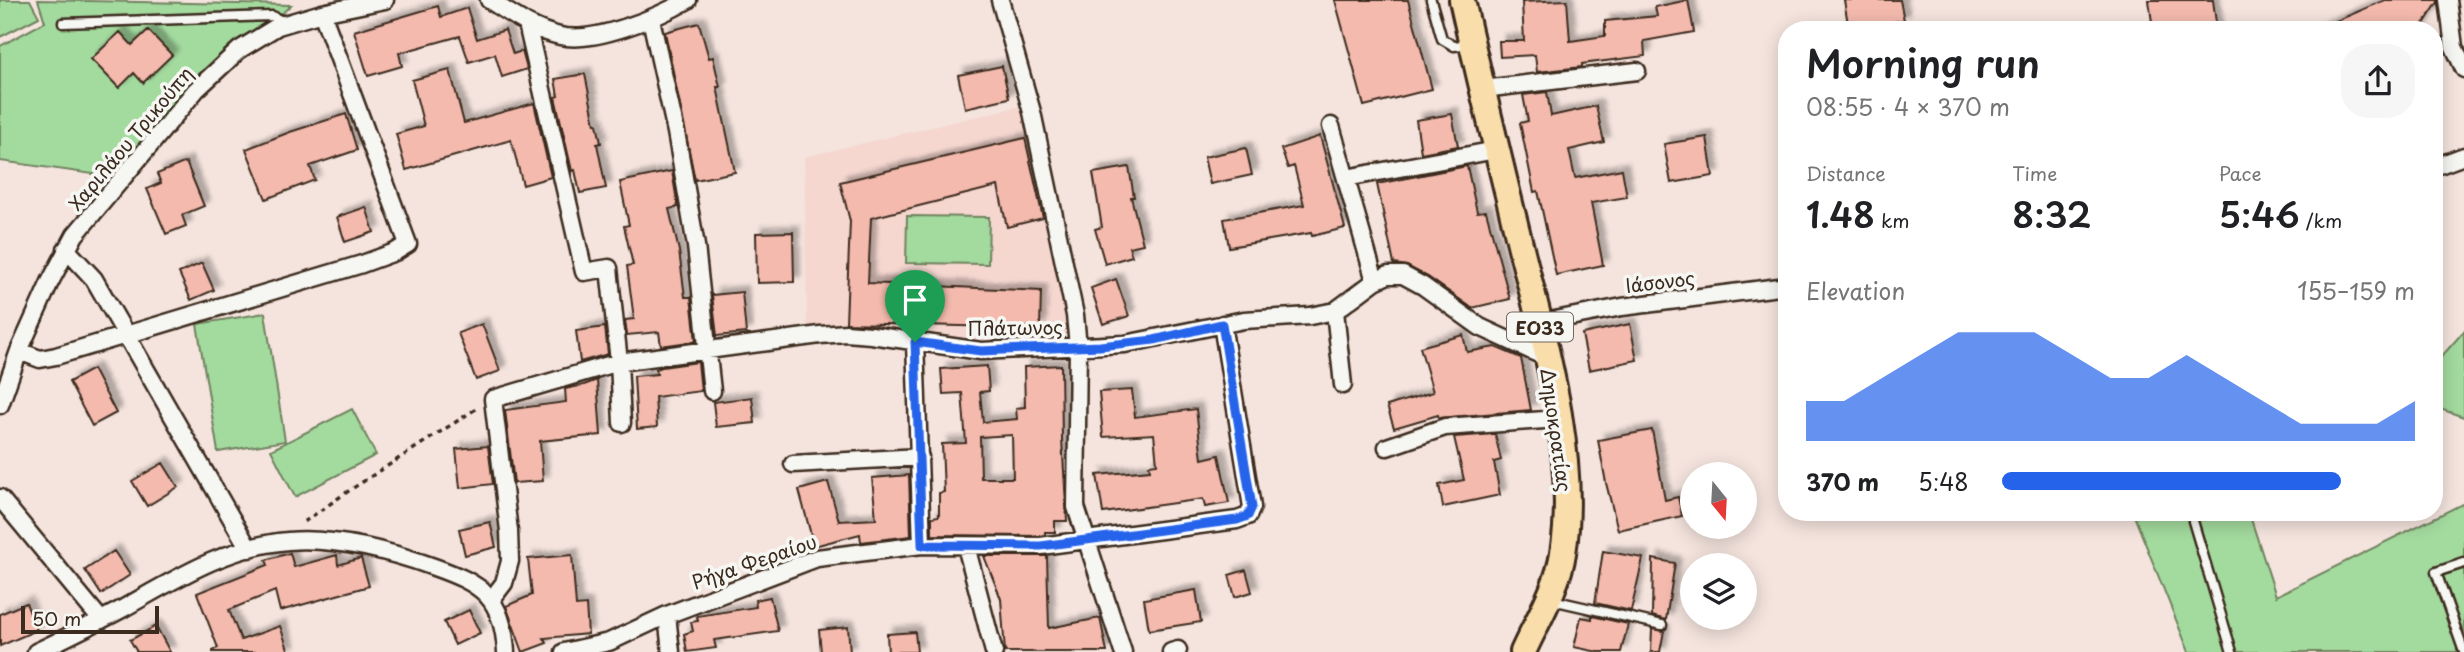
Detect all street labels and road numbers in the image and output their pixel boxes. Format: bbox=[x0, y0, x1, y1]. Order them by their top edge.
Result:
street label: Χαριλάου Τρικούπη bbox=[61, 60, 199, 216]
street label: Ιάσονος bbox=[1624, 263, 1696, 299]
street label: Πλάτωνος bbox=[967, 312, 1063, 342]
road number: ΕΟ33 bbox=[1507, 312, 1573, 342]
street label: Δημοκρατίας bbox=[1534, 366, 1580, 494]
street label: Ρήγα Φεραίου bbox=[688, 527, 820, 595]

